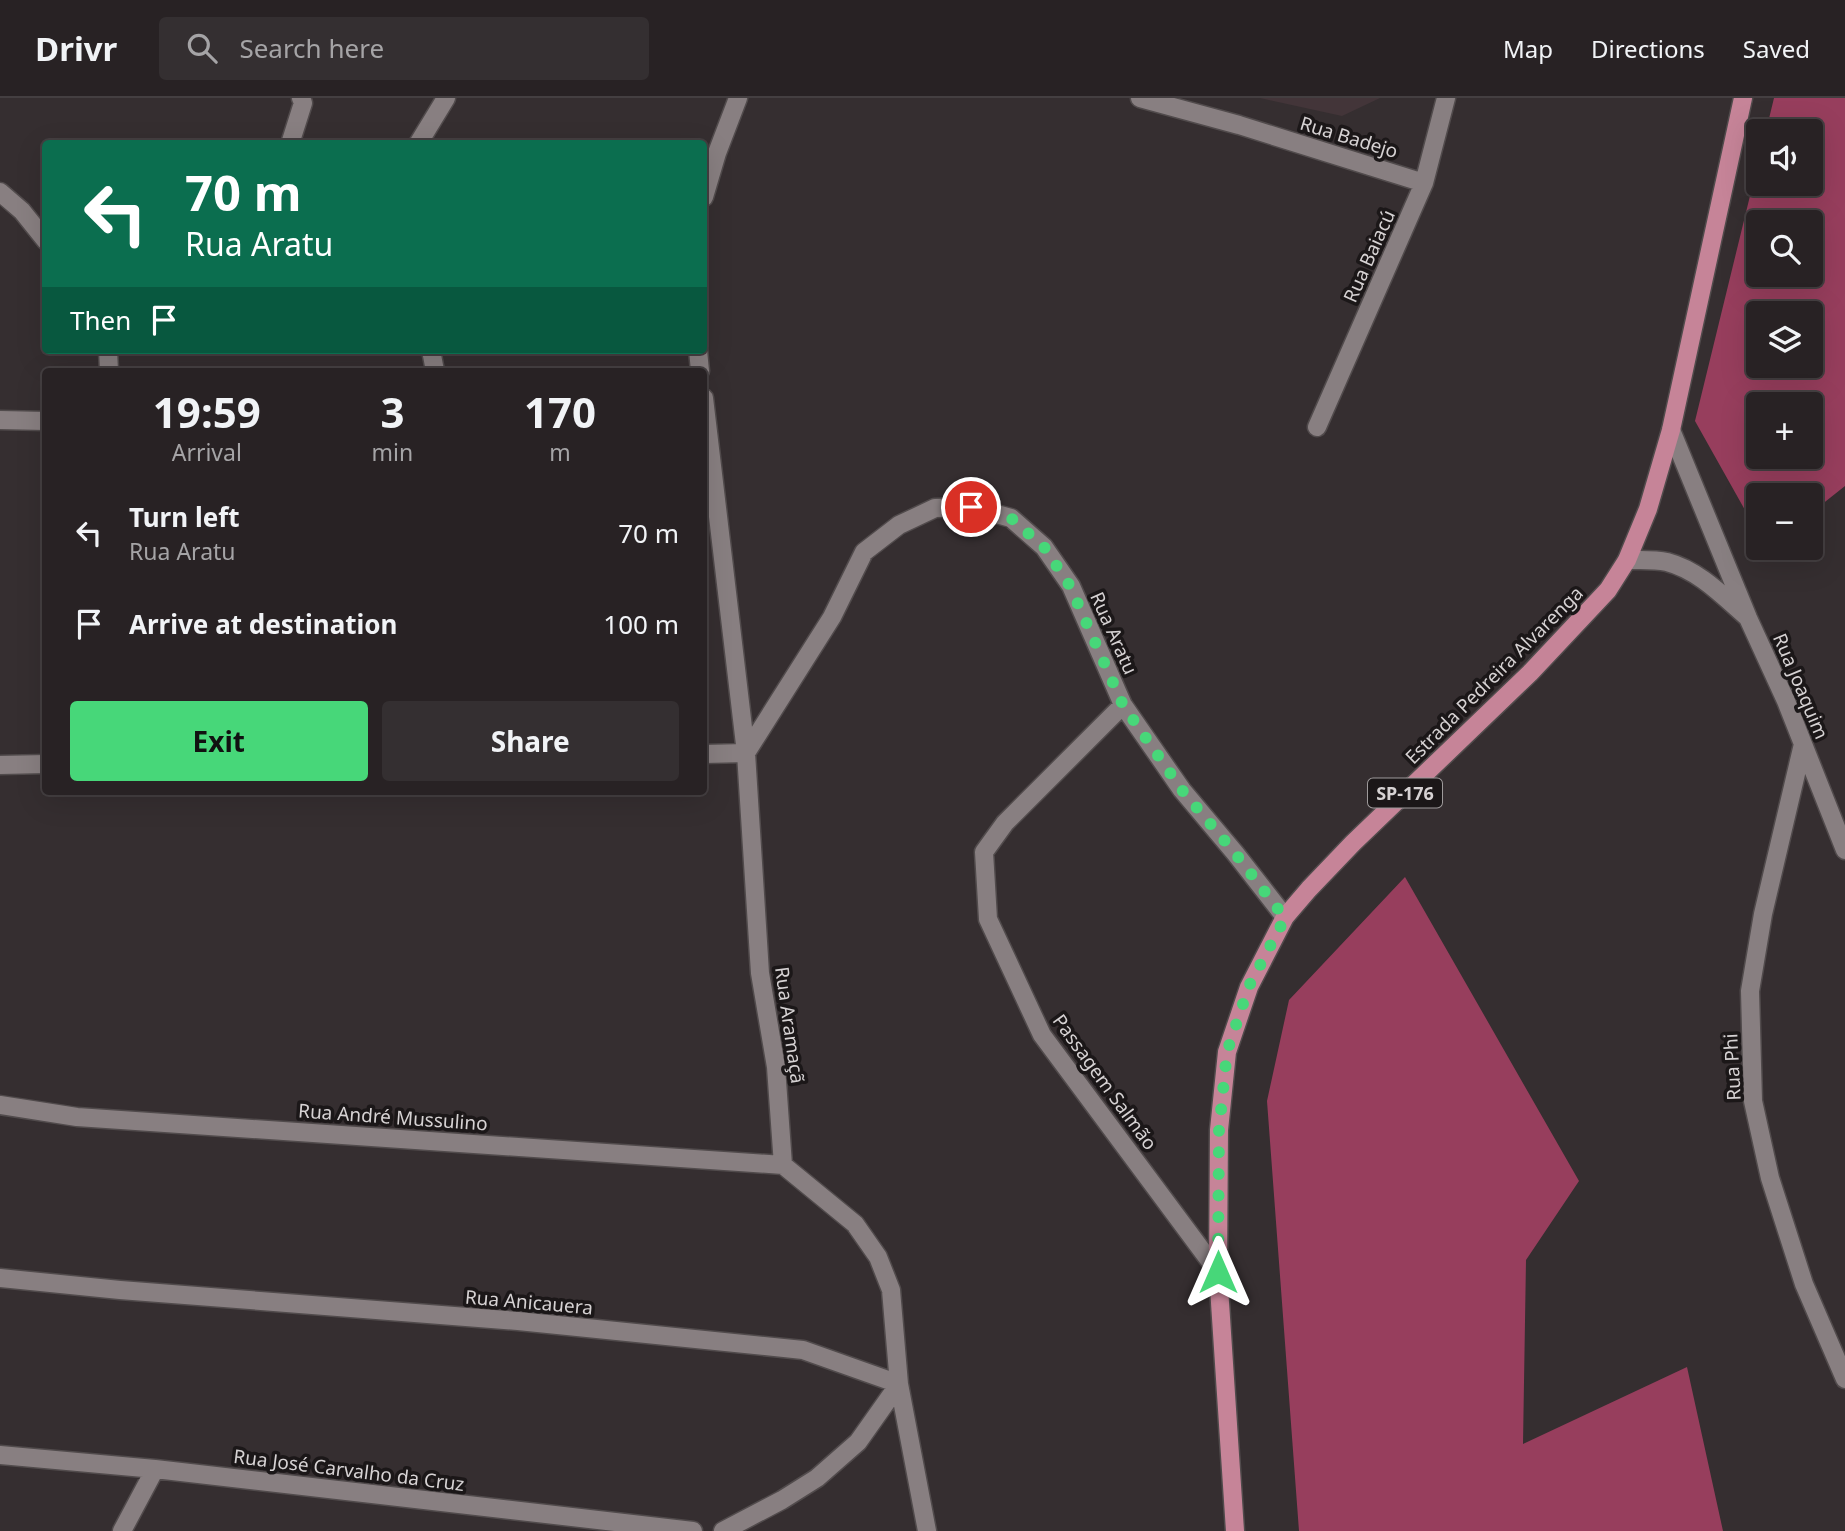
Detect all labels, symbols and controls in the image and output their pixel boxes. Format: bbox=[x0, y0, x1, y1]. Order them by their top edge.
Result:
search box bbox=[159, 17, 649, 80]
text: Drivr bbox=[35, 26, 117, 71]
icon: search bbox=[183, 29, 221, 67]
text: Search here bbox=[239, 30, 384, 66]
text: Map bbox=[1503, 32, 1553, 65]
text: Directions bbox=[1591, 32, 1705, 65]
text: Saved bbox=[1743, 32, 1810, 65]
street label: Rua Badejo bbox=[1297, 110, 1401, 164]
map controls bbox=[1746, 119, 1823, 560]
button: sound bbox=[1746, 119, 1823, 196]
text: 70 m bbox=[185, 159, 302, 225]
icon: left bbox=[70, 168, 161, 259]
street label: Rua Baiacú bbox=[1337, 206, 1401, 306]
button: search bbox=[1746, 210, 1823, 287]
text: Rua Aratu bbox=[185, 222, 333, 265]
icon: arrive bbox=[145, 301, 183, 339]
button: layers bbox=[1746, 301, 1823, 378]
text: Then bbox=[70, 302, 131, 338]
text: 19:59 bbox=[153, 383, 261, 440]
text: 3 bbox=[380, 383, 404, 440]
text: 170 bbox=[524, 383, 596, 440]
button: + bbox=[1746, 392, 1823, 469]
text: Arrival bbox=[172, 436, 242, 468]
text: min bbox=[372, 436, 413, 468]
text: m bbox=[549, 436, 571, 468]
pin bbox=[941, 477, 1001, 537]
button: − bbox=[1746, 483, 1823, 560]
icon: arrive bbox=[952, 488, 990, 526]
text: Turn left bbox=[129, 499, 240, 535]
icon: left bbox=[70, 514, 108, 552]
text: 70 m bbox=[618, 515, 679, 551]
text: Rua Aratu bbox=[129, 535, 236, 567]
street label: Estrada Pedreira Alvarenga bbox=[1399, 580, 1589, 770]
street label: Rua Aratu bbox=[1084, 588, 1144, 678]
icon: arrive bbox=[70, 605, 108, 643]
text: Arrive at destination bbox=[129, 606, 398, 642]
text: 100 m bbox=[603, 606, 679, 642]
street label: Rua Joaquim bbox=[1767, 629, 1835, 743]
button: Exit bbox=[70, 701, 368, 781]
button: Share bbox=[382, 701, 679, 781]
road number: SP-176 bbox=[1368, 778, 1442, 808]
street label: Rua Aramaçã bbox=[769, 965, 811, 1085]
street label: Passagem Salmão bbox=[1047, 1009, 1163, 1155]
street label: Rua Phi bbox=[1717, 1033, 1747, 1101]
street label: Rua André Mussulino bbox=[297, 1097, 489, 1137]
position arrow bbox=[1181, 1235, 1255, 1309]
street label: Rua Anicauera bbox=[464, 1283, 594, 1321]
street label: Rua José Carvalho da Cruz bbox=[232, 1443, 466, 1497]

